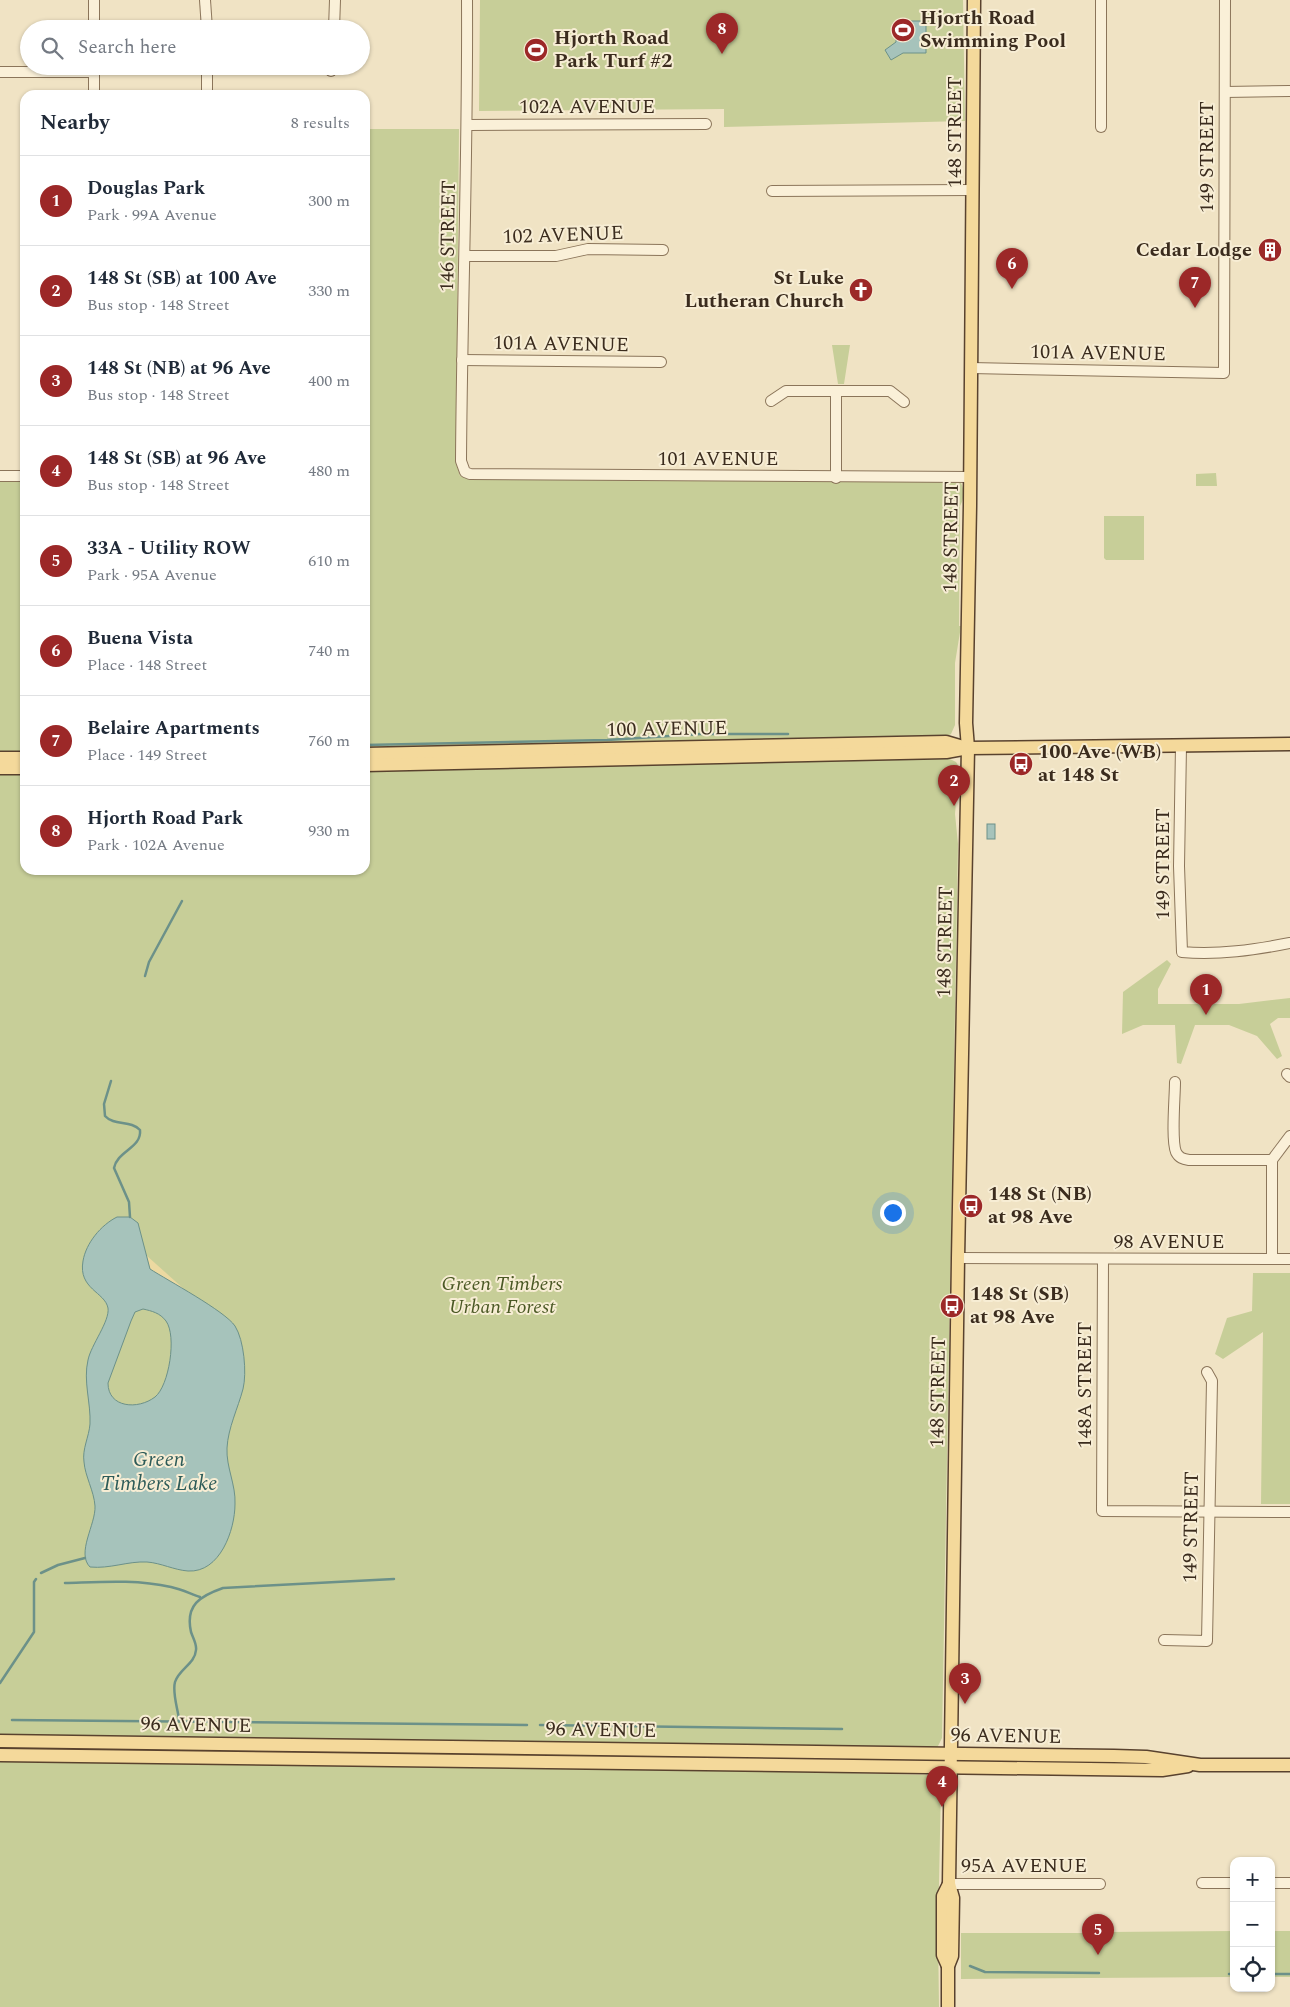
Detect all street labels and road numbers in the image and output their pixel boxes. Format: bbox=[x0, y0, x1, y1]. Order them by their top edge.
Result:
street label: 148 STREET bbox=[940, 76, 970, 188]
street label: 102A AVENUE bbox=[519, 92, 655, 122]
street label: 149 STREET bbox=[1192, 101, 1222, 213]
street label: 146 STREET bbox=[432, 180, 464, 292]
street label: 102 AVENUE bbox=[502, 218, 624, 252]
street label: 101A AVENUE bbox=[493, 328, 629, 360]
street label: 101A AVENUE bbox=[1030, 337, 1166, 369]
street label: 101 AVENUE bbox=[657, 444, 779, 474]
street label: 148 STREET bbox=[935, 481, 967, 593]
street label: 100 AVENUE bbox=[606, 713, 728, 745]
street label: 149 STREET bbox=[1148, 808, 1178, 920]
street label: 148 STREET bbox=[929, 886, 961, 998]
street label: 98 AVENUE bbox=[1113, 1227, 1225, 1257]
street label: 148A STREET bbox=[1070, 1322, 1100, 1448]
street label: 148 STREET bbox=[922, 1336, 954, 1448]
street label: 149 STREET bbox=[1175, 1471, 1207, 1583]
street label: 96 AVENUE bbox=[140, 1709, 252, 1741]
street label: 96 AVENUE bbox=[545, 1714, 657, 1746]
street label: 96 AVENUE bbox=[950, 1720, 1062, 1752]
street label: 95A AVENUE bbox=[961, 1851, 1087, 1881]

